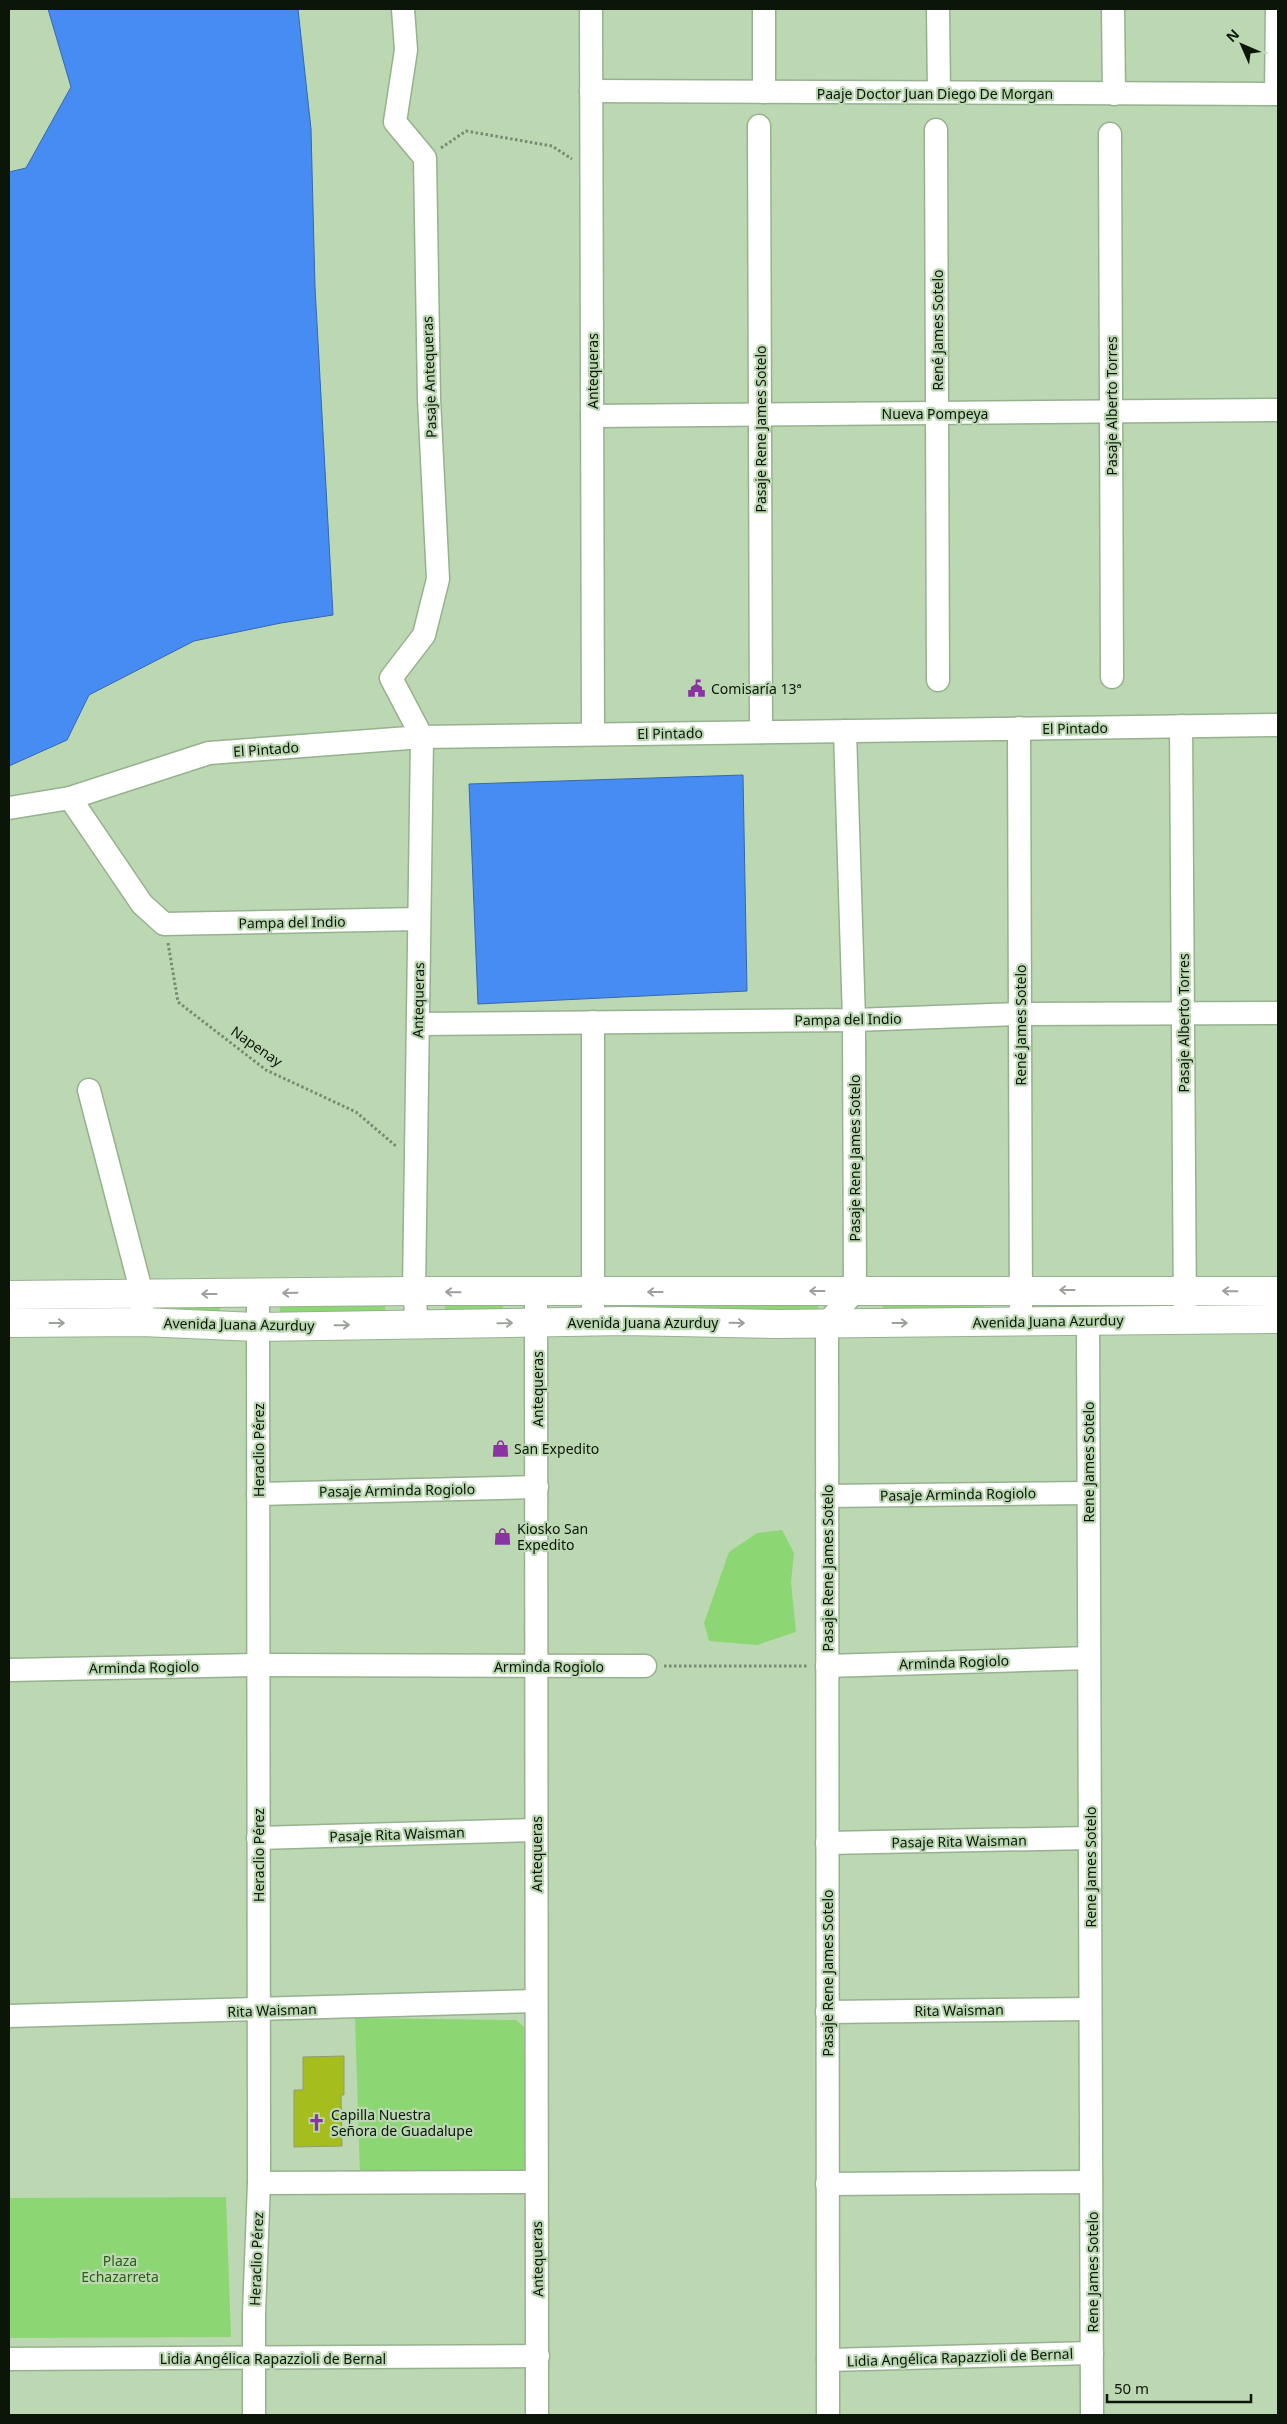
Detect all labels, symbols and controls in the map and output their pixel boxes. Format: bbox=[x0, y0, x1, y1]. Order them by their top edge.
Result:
north arrow bbox=[1217, 20, 1267, 70]
text: N bbox=[1222, 25, 1243, 46]
street label: Paaje Doctor Juan Diego De Morgan bbox=[817, 84, 1053, 103]
street label: René James Sotelo bbox=[928, 270, 947, 391]
street label: Pasaje Antequeras bbox=[417, 316, 441, 438]
street label: Antequeras bbox=[583, 333, 602, 409]
street label: Pasaje Alberto Torres bbox=[1102, 336, 1121, 476]
street label: Pasaje Rene James Sotelo bbox=[751, 345, 770, 513]
street label: Nueva Pompeya bbox=[882, 404, 988, 423]
public building icon: Comisaría 13ª bbox=[687, 678, 707, 698]
place label: Comisaría 13ª bbox=[711, 679, 801, 698]
street label: El Pintado bbox=[1042, 718, 1108, 738]
street label: El Pintado bbox=[637, 723, 703, 743]
street label: El Pintado bbox=[233, 737, 299, 761]
street label: Pampa del Indio bbox=[238, 912, 346, 932]
street label: Pasaje Alberto Torres bbox=[1174, 953, 1193, 1093]
street label: Antequeras bbox=[408, 962, 428, 1038]
street label: René James Sotelo bbox=[1011, 965, 1030, 1086]
street label: Pampa del Indio bbox=[794, 1009, 902, 1029]
street label: Napenay bbox=[228, 1021, 287, 1071]
street label: Pasaje Rene James Sotelo bbox=[845, 1074, 864, 1242]
one-way arrow bbox=[1059, 1285, 1076, 1295]
one-way arrow bbox=[809, 1286, 826, 1296]
one-way arrow bbox=[1222, 1286, 1238, 1295]
one-way arrow bbox=[445, 1287, 461, 1297]
one-way arrow bbox=[647, 1287, 663, 1297]
one-way arrow bbox=[282, 1288, 298, 1298]
one-way arrow bbox=[202, 1289, 218, 1299]
street label: Avenida Juana Azurduy bbox=[972, 1310, 1124, 1332]
street label: Avenida Juana Azurduy bbox=[163, 1313, 315, 1335]
street label: Avenida Juana Azurduy bbox=[568, 1313, 719, 1332]
one-way arrow bbox=[49, 1318, 65, 1328]
one-way arrow bbox=[496, 1318, 512, 1327]
one-way arrow bbox=[728, 1318, 745, 1328]
one-way arrow bbox=[891, 1318, 907, 1328]
one-way arrow bbox=[334, 1320, 350, 1330]
street label: Antequeras bbox=[528, 1351, 547, 1427]
street label: Rene James Sotelo bbox=[1079, 1402, 1098, 1523]
street label: Heraclio Pérez bbox=[249, 1403, 268, 1497]
shop icon: San Expedito bbox=[490, 1438, 510, 1458]
place label: San Expedito bbox=[514, 1439, 599, 1458]
street label: Pasaje Arminda Rogiolo bbox=[319, 1479, 475, 1501]
street label: Pasaje Arminda Rogiolo bbox=[880, 1483, 1036, 1505]
street label: Pasaje Rene James Sotelo bbox=[818, 1484, 837, 1652]
place label: Kiosko San Expedito bbox=[517, 1519, 588, 1554]
shop icon: Kiosko San Expedito bbox=[493, 1526, 513, 1546]
street label: Arminda Rogiolo bbox=[899, 1651, 1009, 1673]
street label: Arminda Rogiolo bbox=[89, 1657, 199, 1677]
street label: Arminda Rogiolo bbox=[494, 1657, 604, 1676]
street label: Rene James Sotelo bbox=[1081, 1807, 1100, 1928]
street label: Heraclio Pérez bbox=[249, 1808, 268, 1902]
street label: Antequeras bbox=[527, 1816, 546, 1892]
street label: Pasaje Rita Waisman bbox=[329, 1822, 465, 1846]
street label: Pasaje Rita Waisman bbox=[891, 1830, 1027, 1852]
street label: Pasaje Rene James Sotelo bbox=[818, 1889, 837, 2057]
street label: Rita Waisman bbox=[227, 1999, 317, 2021]
street label: Rita Waisman bbox=[914, 2000, 1004, 2020]
place label: Capilla Nuestra Señora de Guadalupe bbox=[331, 2105, 473, 2140]
church icon: Capilla Nuestra Señora de Guadalupe bbox=[307, 2112, 327, 2132]
street label: Heraclio Pérez bbox=[245, 2211, 267, 2306]
street label: Rene James Sotelo bbox=[1083, 2212, 1102, 2333]
street label: Antequeras bbox=[527, 2221, 547, 2297]
park label: Plaza Echazarreta bbox=[81, 2251, 159, 2286]
street label: Lidia Angélica Rapazzioli de Bernal bbox=[847, 2344, 1073, 2370]
street label: Lidia Angélica Rapazzioli de Bernal bbox=[160, 2349, 386, 2368]
scale bar bbox=[1107, 2372, 1251, 2404]
text: 50 m bbox=[1114, 2378, 1149, 2398]

